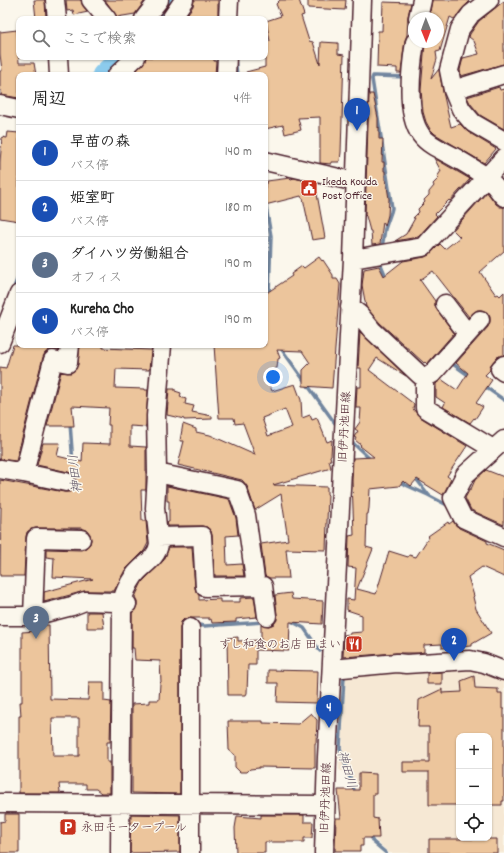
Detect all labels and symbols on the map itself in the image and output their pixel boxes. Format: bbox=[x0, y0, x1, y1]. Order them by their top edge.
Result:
north arrow bbox=[408, 12, 444, 48]
pin: 1 bbox=[344, 98, 370, 131]
place label: Ikeda Kouda Post Office bbox=[322, 174, 378, 205]
public building icon: Ikeda Kouda Post Office bbox=[299, 178, 319, 198]
your location bbox=[263, 367, 283, 387]
street label: 旧伊丹池田線 bbox=[335, 391, 356, 463]
water label: 神田川 bbox=[65, 453, 88, 494]
pin: 3 bbox=[23, 606, 49, 639]
pin: 2 bbox=[441, 628, 467, 661]
restaurant icon: すし和食のお店 田まい bbox=[344, 634, 364, 654]
place label: すし和食のお店 田まい bbox=[218, 637, 341, 654]
pin: 4 bbox=[316, 695, 342, 728]
water label: 神田川 bbox=[331, 748, 360, 791]
street label: 旧伊丹池田線 bbox=[317, 762, 336, 834]
parking icon: 永田モータープール bbox=[58, 817, 78, 837]
place label: 永田モータープール bbox=[81, 820, 187, 837]

